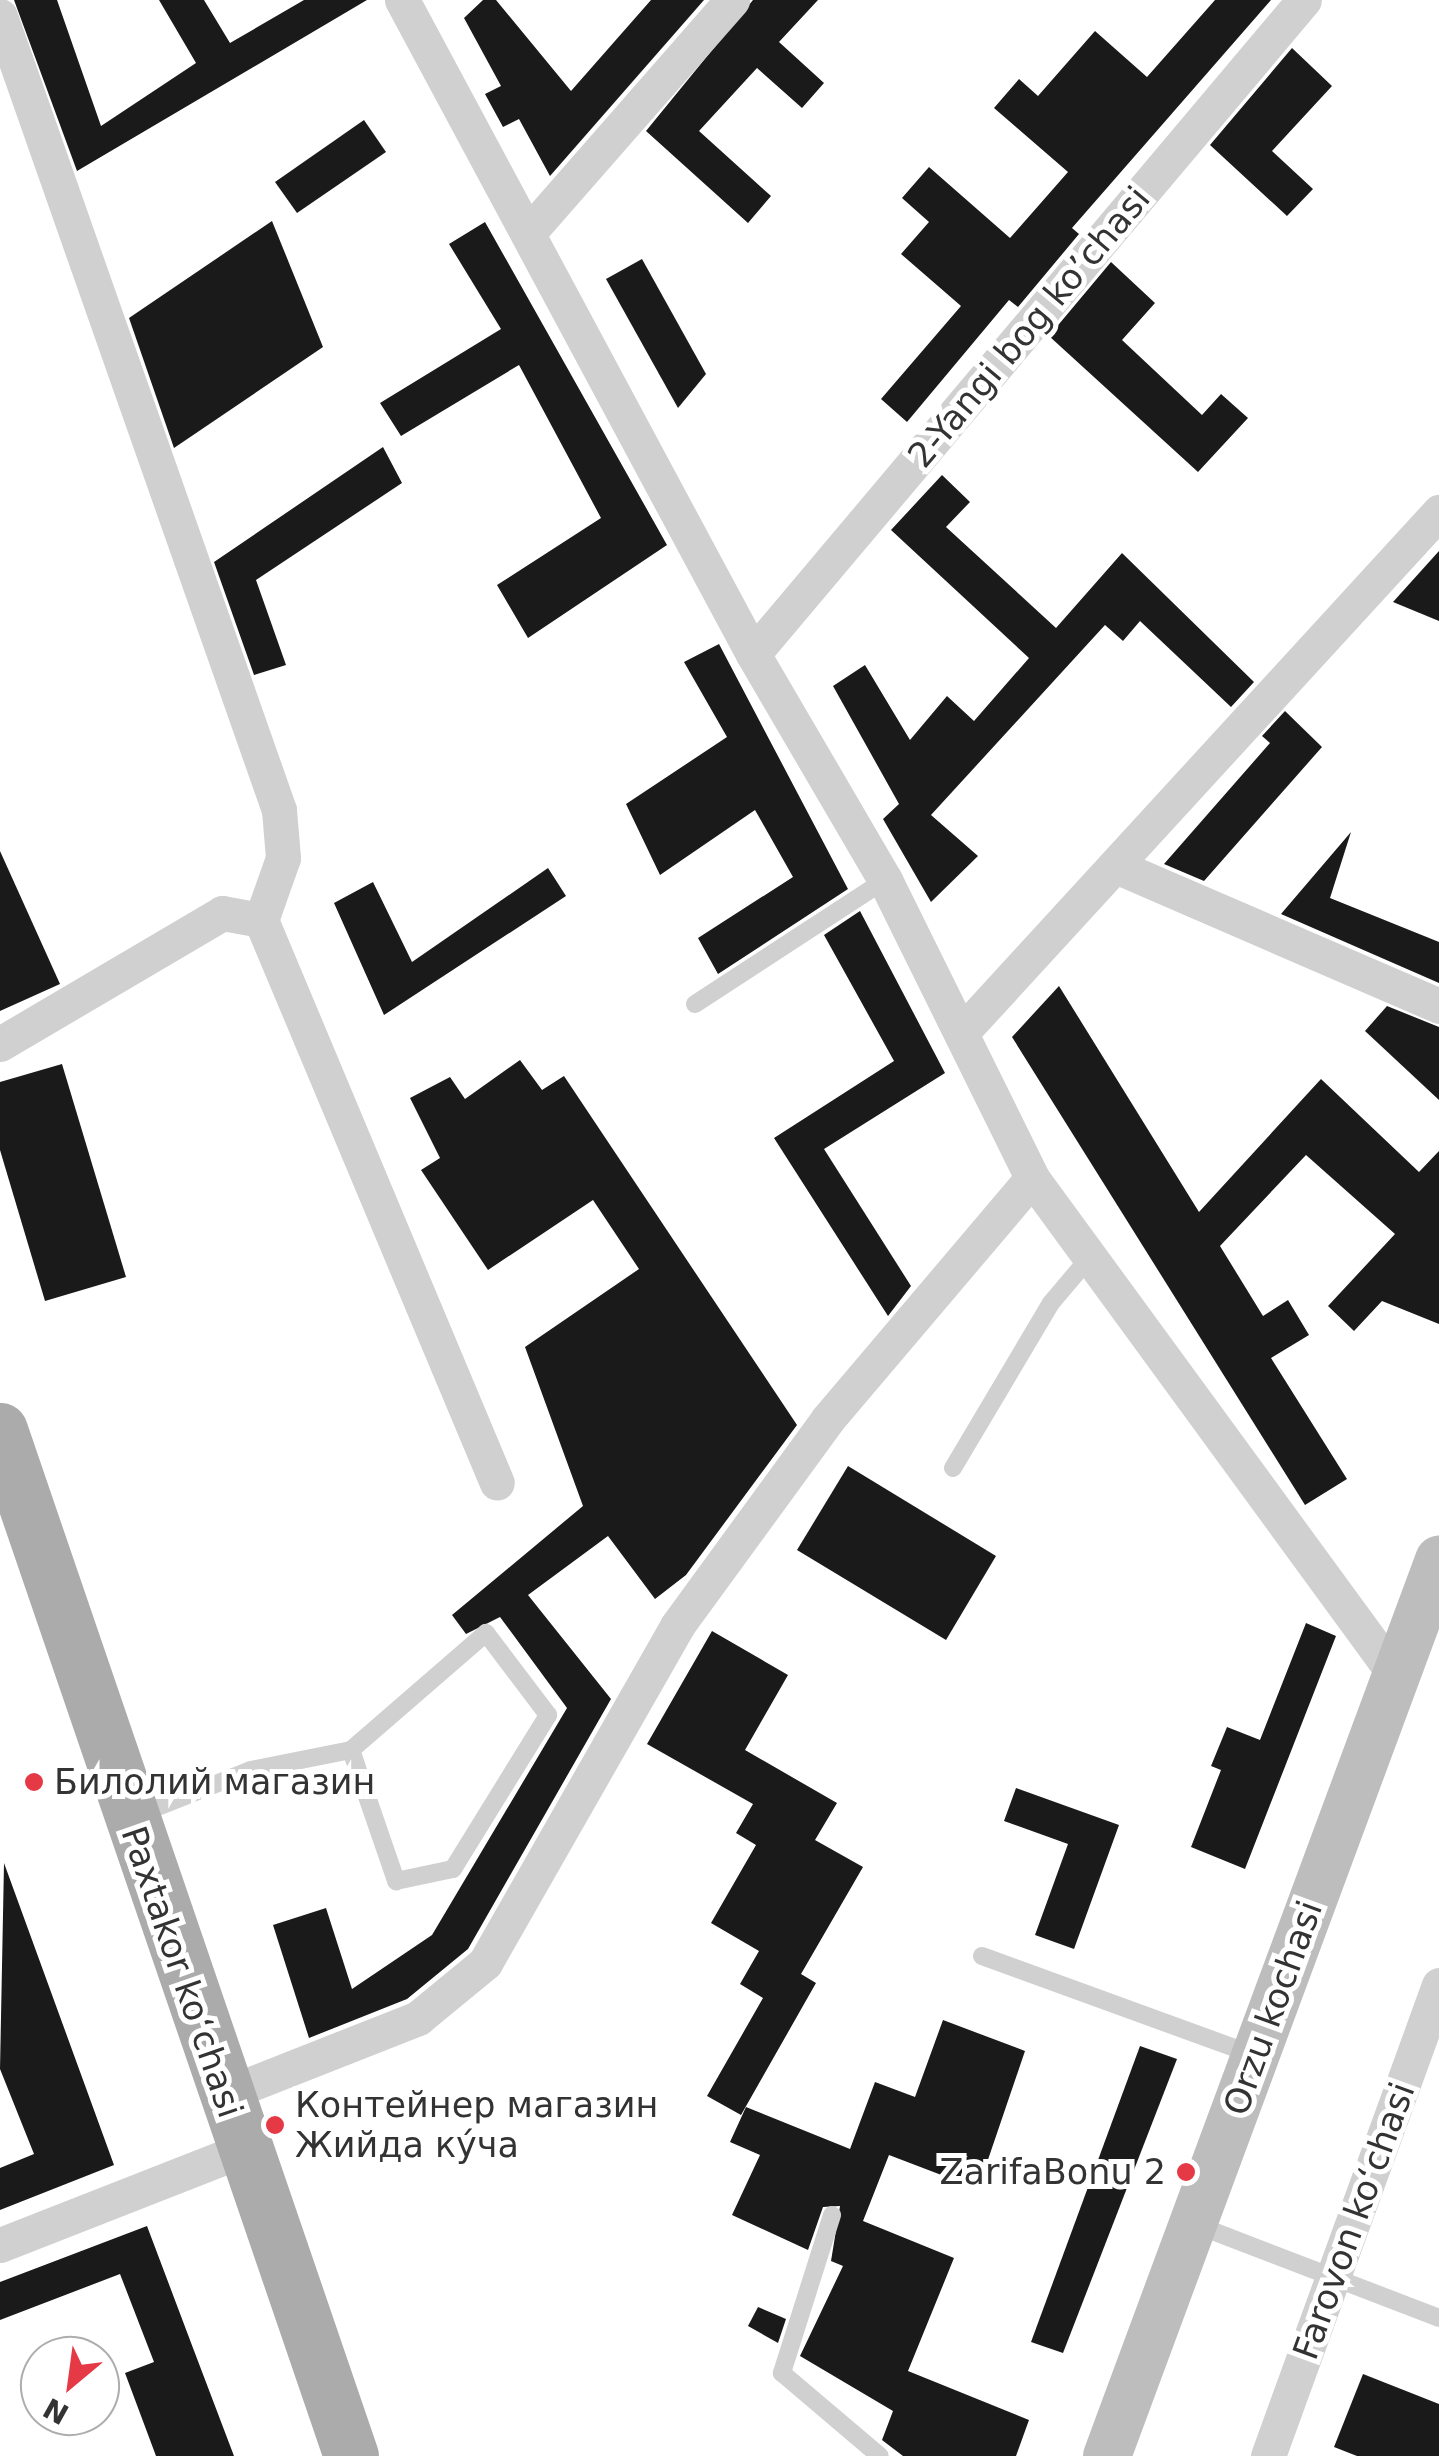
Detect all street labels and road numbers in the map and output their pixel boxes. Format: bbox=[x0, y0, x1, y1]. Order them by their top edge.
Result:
street label: 2-Yangi bog koʼchasi bbox=[899, 178, 1159, 476]
street label: Paxtakor koʻchasi bbox=[112, 1821, 252, 2123]
street label: Orzu kochasi bbox=[1215, 1895, 1331, 2121]
street label: Farovon koʻchasi bbox=[1284, 2077, 1424, 2365]

